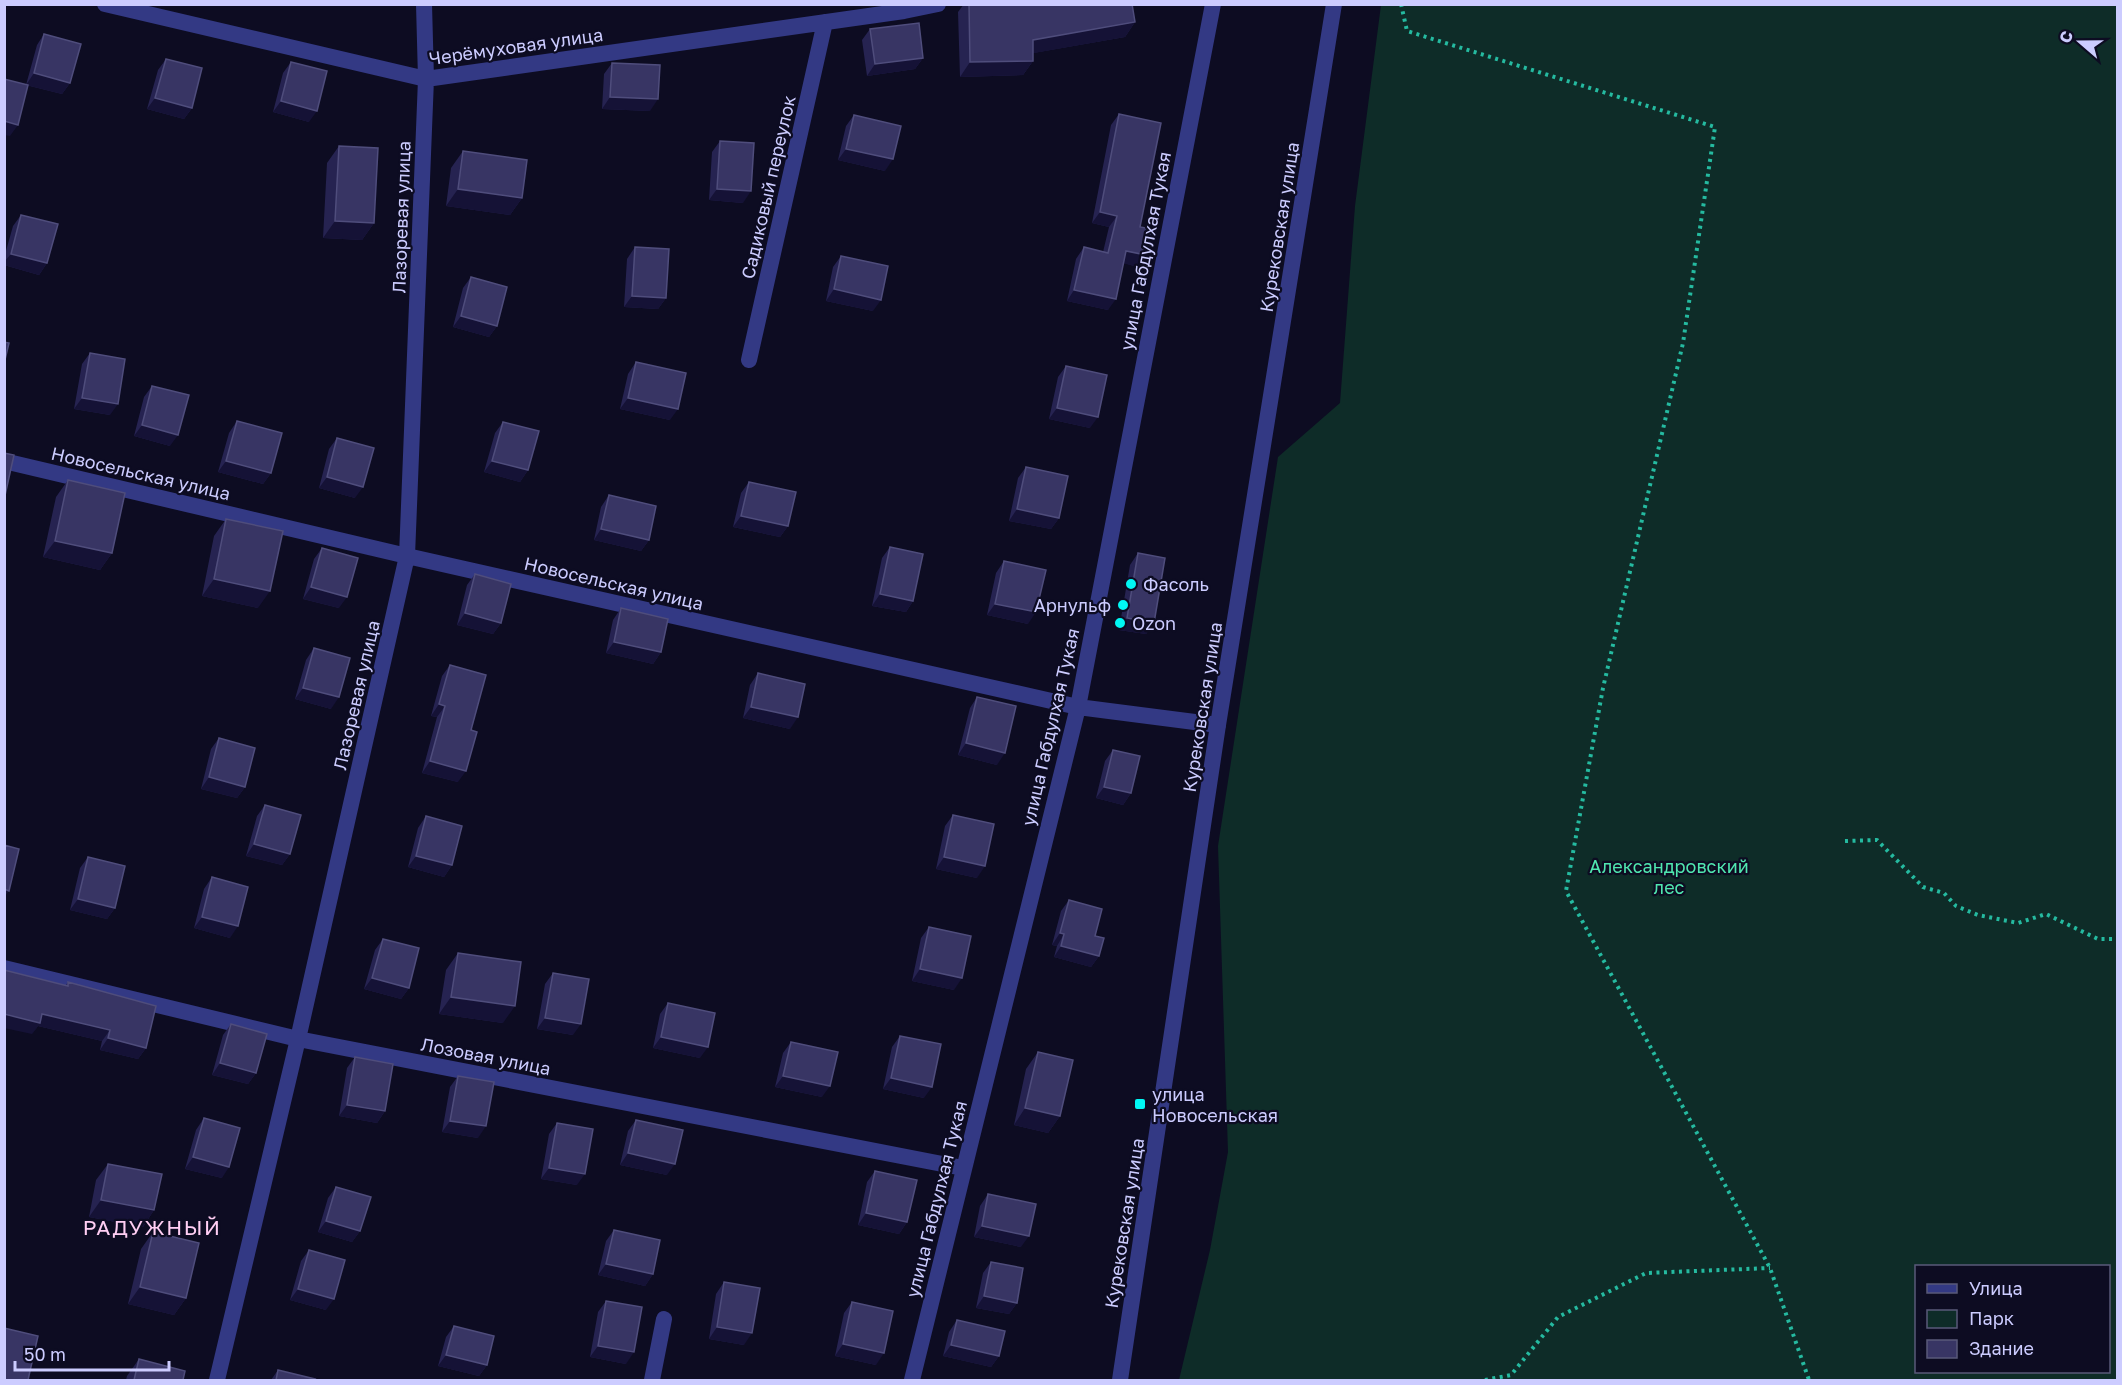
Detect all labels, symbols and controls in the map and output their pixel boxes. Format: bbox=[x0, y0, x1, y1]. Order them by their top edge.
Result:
north arrow bbox=[2050, 12, 2110, 72]
street label: Черёмуховая улица bbox=[428, 23, 604, 69]
text: С bbox=[2055, 28, 2077, 46]
street label: Садиковый переулок bbox=[736, 93, 800, 281]
street label: Лазоревая улица bbox=[387, 140, 415, 294]
street label: Курековская улица bbox=[1255, 140, 1303, 314]
street label: улица Габдулхая Тукая bbox=[1115, 150, 1175, 352]
street label: Новосельская улица bbox=[49, 442, 233, 504]
street label: Новосельская улица bbox=[522, 552, 706, 614]
place label: Фасоль bbox=[1143, 573, 1209, 595]
marker: Фасоль bbox=[1124, 577, 1138, 591]
place label: Арнульф bbox=[1034, 594, 1111, 616]
marker: Арнульф bbox=[1116, 598, 1130, 612]
place label: Ozon bbox=[1132, 612, 1176, 634]
marker: Ozon bbox=[1113, 616, 1127, 630]
street label: Лазоревая улица bbox=[328, 618, 384, 772]
street label: Курековская улица bbox=[1178, 620, 1226, 794]
street label: улица Габдулхая Тукая bbox=[1017, 626, 1083, 828]
park label: Александровский лес bbox=[1589, 855, 1749, 898]
street label: Лозовая улица bbox=[419, 1033, 553, 1079]
place label: улица Новосельская bbox=[1152, 1083, 1278, 1126]
marker: улица Новосельская bbox=[1133, 1097, 1147, 1111]
street label: улица Габдулхая Тукая bbox=[901, 1098, 971, 1300]
street label: Курековская улица bbox=[1100, 1136, 1148, 1310]
district label: РАДУЖНЫЙ bbox=[83, 1214, 221, 1240]
legend bbox=[1915, 1265, 2110, 1373]
text: Улица bbox=[1969, 1277, 2023, 1299]
text: Парк bbox=[1969, 1307, 2014, 1329]
scale bar bbox=[15, 1334, 170, 1372]
text: Здание bbox=[1969, 1337, 2034, 1359]
text: 50 m bbox=[24, 1343, 66, 1365]

